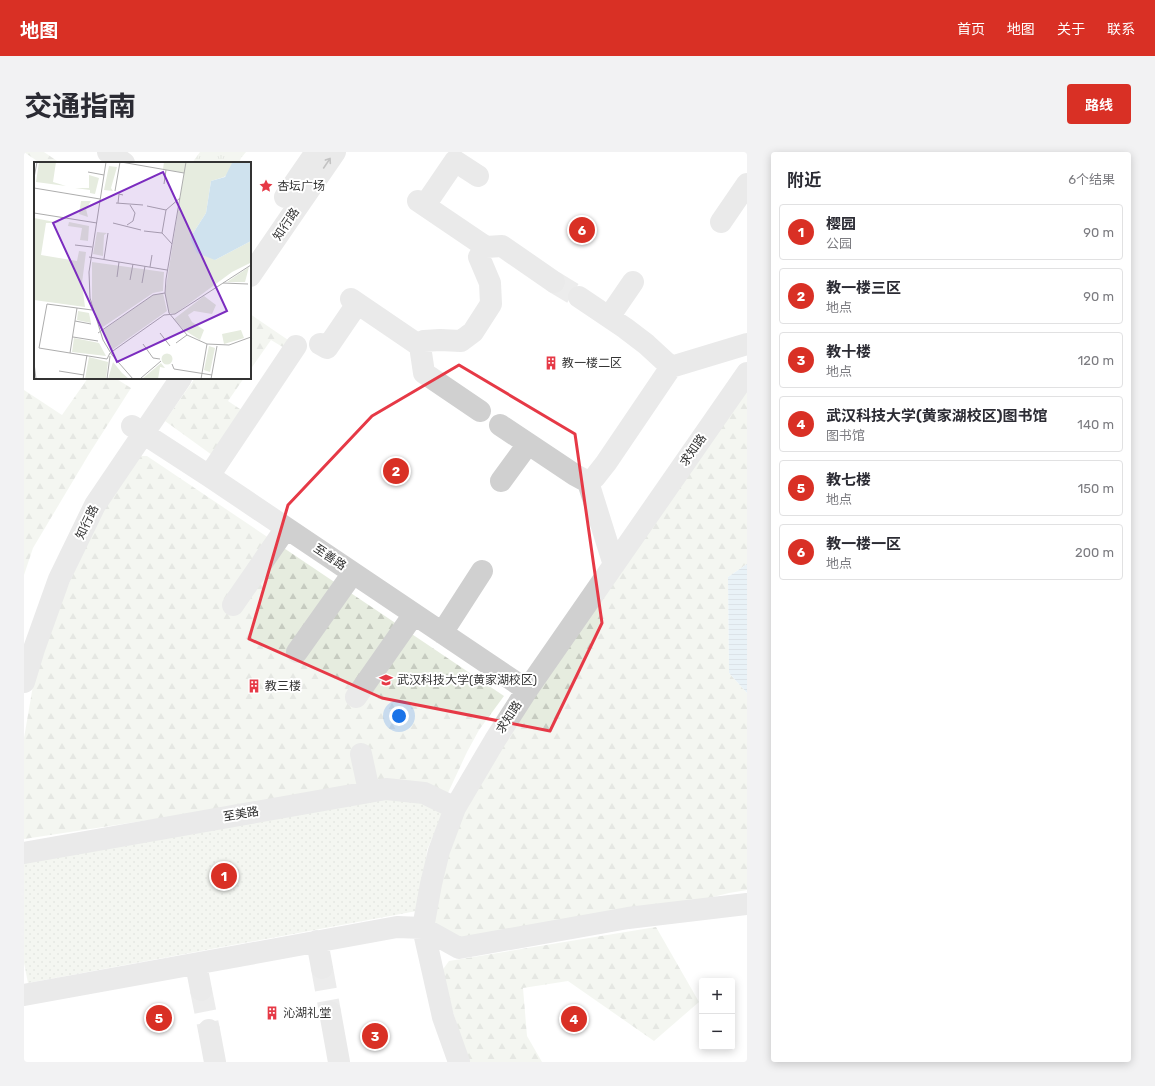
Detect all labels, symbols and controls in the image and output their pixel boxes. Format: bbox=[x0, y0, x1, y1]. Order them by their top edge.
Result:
text: 地图 bbox=[20, 19, 58, 42]
text: 首页 bbox=[957, 21, 985, 38]
text: 地图 bbox=[1007, 21, 1035, 38]
text: 关于 bbox=[1057, 21, 1085, 38]
text: 联系 bbox=[1107, 21, 1135, 38]
button: 路线 bbox=[1067, 84, 1131, 124]
text: 交通指南 bbox=[24, 90, 136, 123]
one-way arrow bbox=[323, 158, 331, 169]
inset map bbox=[34, 162, 251, 379]
text: 附近 bbox=[787, 170, 821, 190]
text: 6个结果 bbox=[1068, 172, 1115, 187]
place icon: 杏坛广场 bbox=[258, 178, 274, 194]
place label: 杏坛广场 bbox=[277, 179, 325, 193]
street label: 知行路 bbox=[270, 205, 302, 243]
pin: 6 bbox=[569, 215, 595, 245]
text: 樱园 bbox=[826, 215, 856, 233]
text: 1 bbox=[798, 225, 804, 240]
text: 90 m bbox=[1083, 225, 1114, 240]
text: 公园 bbox=[826, 236, 852, 251]
text: 教一楼三区 bbox=[826, 279, 901, 297]
text: 2 bbox=[797, 289, 805, 304]
text: 90 m bbox=[1083, 289, 1114, 304]
text: 地点 bbox=[826, 300, 852, 315]
text: 教十楼 bbox=[826, 343, 871, 361]
text: 3 bbox=[797, 353, 805, 368]
text: 120 m bbox=[1078, 353, 1114, 368]
building icon: 教一楼二区 bbox=[543, 355, 559, 371]
place label: 教一楼二区 bbox=[562, 356, 622, 370]
text: 地点 bbox=[826, 364, 852, 379]
text: 武汉科技大学(黄家湖校区)图书馆 bbox=[826, 407, 1048, 425]
text: 4 bbox=[797, 417, 805, 432]
text: 140 m bbox=[1077, 417, 1114, 432]
text: 图书馆 bbox=[826, 428, 865, 443]
street label: 求知路 bbox=[677, 431, 709, 469]
pin: 2 bbox=[383, 456, 409, 486]
text: 教七楼 bbox=[826, 471, 871, 489]
text: 5 bbox=[797, 481, 805, 496]
text: 150 m bbox=[1078, 481, 1114, 496]
text: 地点 bbox=[826, 492, 852, 507]
street label: 知行路 bbox=[73, 503, 101, 541]
text: 教一楼一区 bbox=[826, 535, 901, 553]
street label: 至善路 bbox=[311, 541, 349, 573]
text: 6 bbox=[797, 545, 805, 560]
text: 200 m bbox=[1075, 545, 1114, 560]
text: 地点 bbox=[826, 556, 852, 571]
school or university icon: 武汉科技大学(黄家湖校区) bbox=[378, 672, 394, 688]
place label: 武汉科技大学(黄家湖校区) bbox=[397, 673, 537, 687]
building icon: 教三楼 bbox=[246, 678, 262, 694]
place label: 教三楼 bbox=[265, 679, 301, 693]
street label: 求知路 bbox=[493, 698, 525, 736]
your location bbox=[389, 706, 409, 726]
street label: 至美路 bbox=[222, 804, 260, 824]
pin: 1 bbox=[211, 861, 237, 891]
map controls bbox=[699, 978, 735, 1050]
button: + bbox=[699, 978, 735, 1014]
pin: 5 bbox=[146, 1003, 172, 1033]
pin: 4 bbox=[561, 1004, 587, 1034]
building icon: 沁湖礼堂 bbox=[264, 1005, 280, 1021]
place label: 沁湖礼堂 bbox=[283, 1006, 331, 1020]
button: − bbox=[699, 1014, 735, 1050]
pin: 3 bbox=[362, 1021, 388, 1051]

